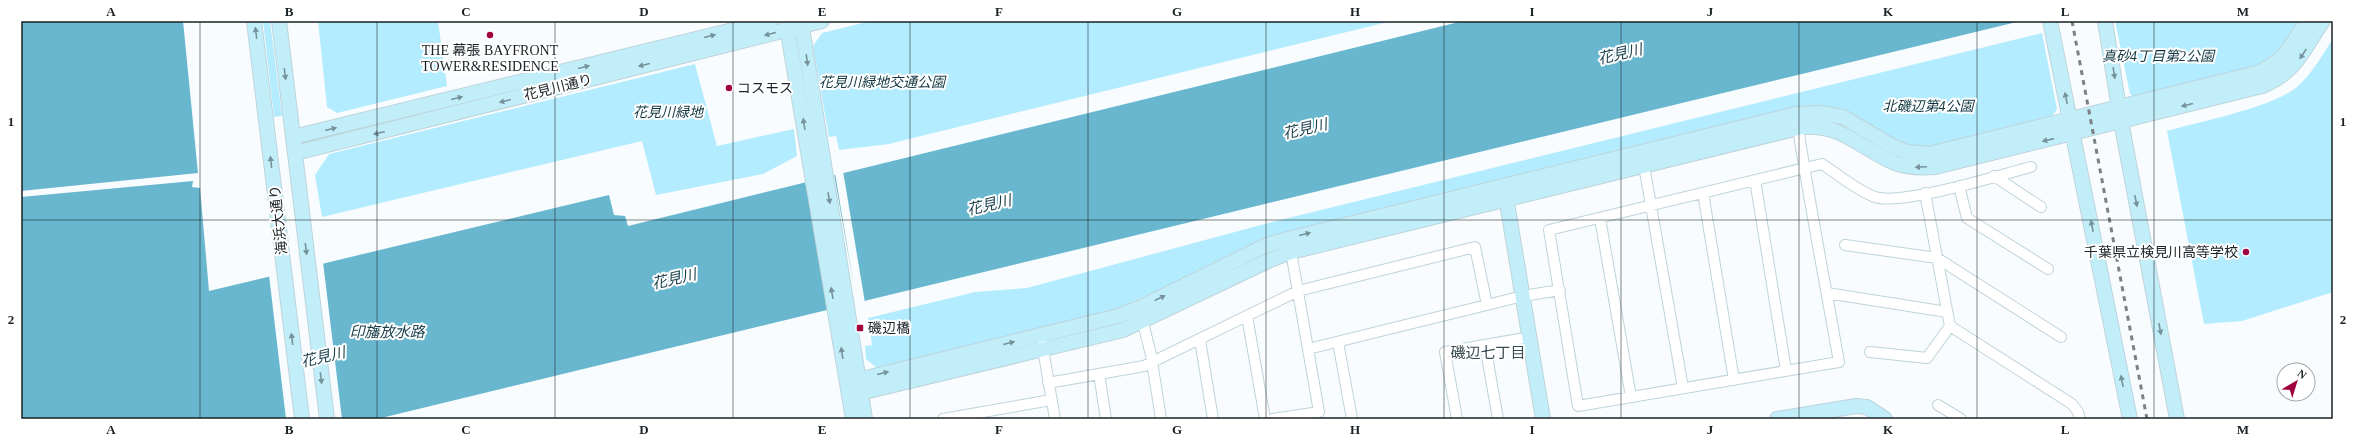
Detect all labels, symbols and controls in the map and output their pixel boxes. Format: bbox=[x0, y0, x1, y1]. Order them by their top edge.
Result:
text: A bbox=[106, 4, 116, 19]
text: B bbox=[285, 4, 294, 19]
text: C bbox=[461, 4, 471, 19]
text: D bbox=[639, 4, 649, 19]
text: E bbox=[818, 4, 826, 19]
text: F bbox=[995, 4, 1003, 19]
text: G bbox=[1172, 4, 1182, 19]
text: H bbox=[1350, 4, 1360, 19]
text: I bbox=[1529, 4, 1535, 19]
text: J bbox=[1707, 4, 1714, 19]
text: K bbox=[1883, 4, 1894, 19]
text: L bbox=[2061, 4, 2070, 19]
text: M bbox=[2237, 4, 2249, 19]
one-way arrow bbox=[253, 27, 259, 39]
marker: THE 幕張 BAYFRONT TOWER&RESIDENCE bbox=[485, 30, 495, 40]
one-way arrow bbox=[764, 31, 776, 37]
one-way arrow bbox=[704, 32, 716, 38]
water label: 花見川 bbox=[1596, 41, 1646, 67]
place label: THE 幕張 BAYFRONT TOWER&RESIDENCE bbox=[421, 43, 559, 74]
park label: 真砂4丁目第2公園 bbox=[2102, 49, 2216, 64]
one-way arrow bbox=[2299, 49, 2307, 59]
one-way arrow bbox=[804, 53, 810, 66]
one-way arrow bbox=[577, 63, 590, 69]
one-way arrow bbox=[638, 63, 650, 69]
one-way arrow bbox=[2111, 67, 2117, 79]
one-way arrow bbox=[282, 68, 288, 80]
street label: 花見川通り bbox=[522, 72, 594, 103]
park label: 花見川緑地交通公園 bbox=[819, 75, 947, 90]
place label: コスモス bbox=[737, 81, 793, 96]
marker: コスモス bbox=[724, 83, 734, 93]
one-way arrow bbox=[2062, 92, 2068, 104]
one-way arrow bbox=[451, 95, 463, 101]
one-way arrow bbox=[498, 98, 511, 104]
park label: 北磯辺第4公園 bbox=[1883, 99, 1975, 114]
one-way arrow bbox=[2181, 102, 2194, 108]
park label: 花見川緑地 bbox=[633, 105, 705, 120]
text: 1 bbox=[8, 114, 14, 129]
text: 1 bbox=[2340, 114, 2346, 129]
water label: 花見川 bbox=[1281, 116, 1331, 142]
one-way arrow bbox=[801, 118, 807, 130]
one-way arrow bbox=[325, 126, 337, 132]
one-way arrow bbox=[372, 130, 385, 136]
one-way arrow bbox=[2041, 137, 2054, 143]
one-way arrow bbox=[268, 156, 275, 168]
one-way arrow bbox=[1915, 164, 1927, 171]
street label: 海浜大通り bbox=[267, 184, 290, 256]
one-way arrow bbox=[826, 192, 832, 205]
water label: 花見川 bbox=[965, 192, 1015, 218]
one-way arrow bbox=[2133, 195, 2139, 207]
one-way arrow bbox=[2088, 220, 2094, 232]
one-way arrow bbox=[1298, 231, 1311, 237]
one-way arrow bbox=[303, 243, 309, 255]
place label: 千葉県立検見川高等学校 bbox=[2084, 244, 2238, 260]
marker: 千葉県立検見川高等学校 bbox=[2241, 247, 2251, 257]
water label: 花見川 bbox=[650, 266, 700, 292]
one-way arrow bbox=[829, 287, 835, 299]
one-way arrow bbox=[1155, 295, 1166, 301]
text: 2 bbox=[8, 312, 14, 327]
text: 2 bbox=[2340, 312, 2346, 327]
place label: 磯辺橋 bbox=[868, 321, 910, 336]
marker: 磯辺橋 bbox=[855, 323, 865, 333]
one-way arrow bbox=[2157, 323, 2163, 335]
water label: 印旛放水路 bbox=[349, 324, 426, 340]
one-way arrow bbox=[289, 333, 295, 345]
one-way arrow bbox=[1003, 339, 1016, 345]
water label: 花見川 bbox=[299, 344, 349, 370]
district label: 磯辺七丁目 bbox=[1450, 345, 1526, 361]
one-way arrow bbox=[839, 347, 845, 359]
north arrow bbox=[2276, 362, 2316, 402]
text: N bbox=[2295, 367, 2309, 381]
one-way arrow bbox=[877, 370, 889, 376]
one-way arrow bbox=[318, 372, 325, 384]
one-way arrow bbox=[2119, 375, 2125, 387]
text: A bbox=[106, 422, 116, 437]
text: B bbox=[285, 422, 294, 437]
text: C bbox=[461, 422, 471, 437]
text: D bbox=[639, 422, 649, 437]
text: E bbox=[818, 422, 826, 437]
text: F bbox=[995, 422, 1003, 437]
text: G bbox=[1172, 422, 1182, 437]
text: H bbox=[1350, 422, 1360, 437]
text: I bbox=[1529, 422, 1535, 437]
text: J bbox=[1707, 422, 1714, 437]
text: K bbox=[1883, 422, 1894, 437]
text: L bbox=[2061, 422, 2070, 437]
text: M bbox=[2237, 422, 2249, 437]

